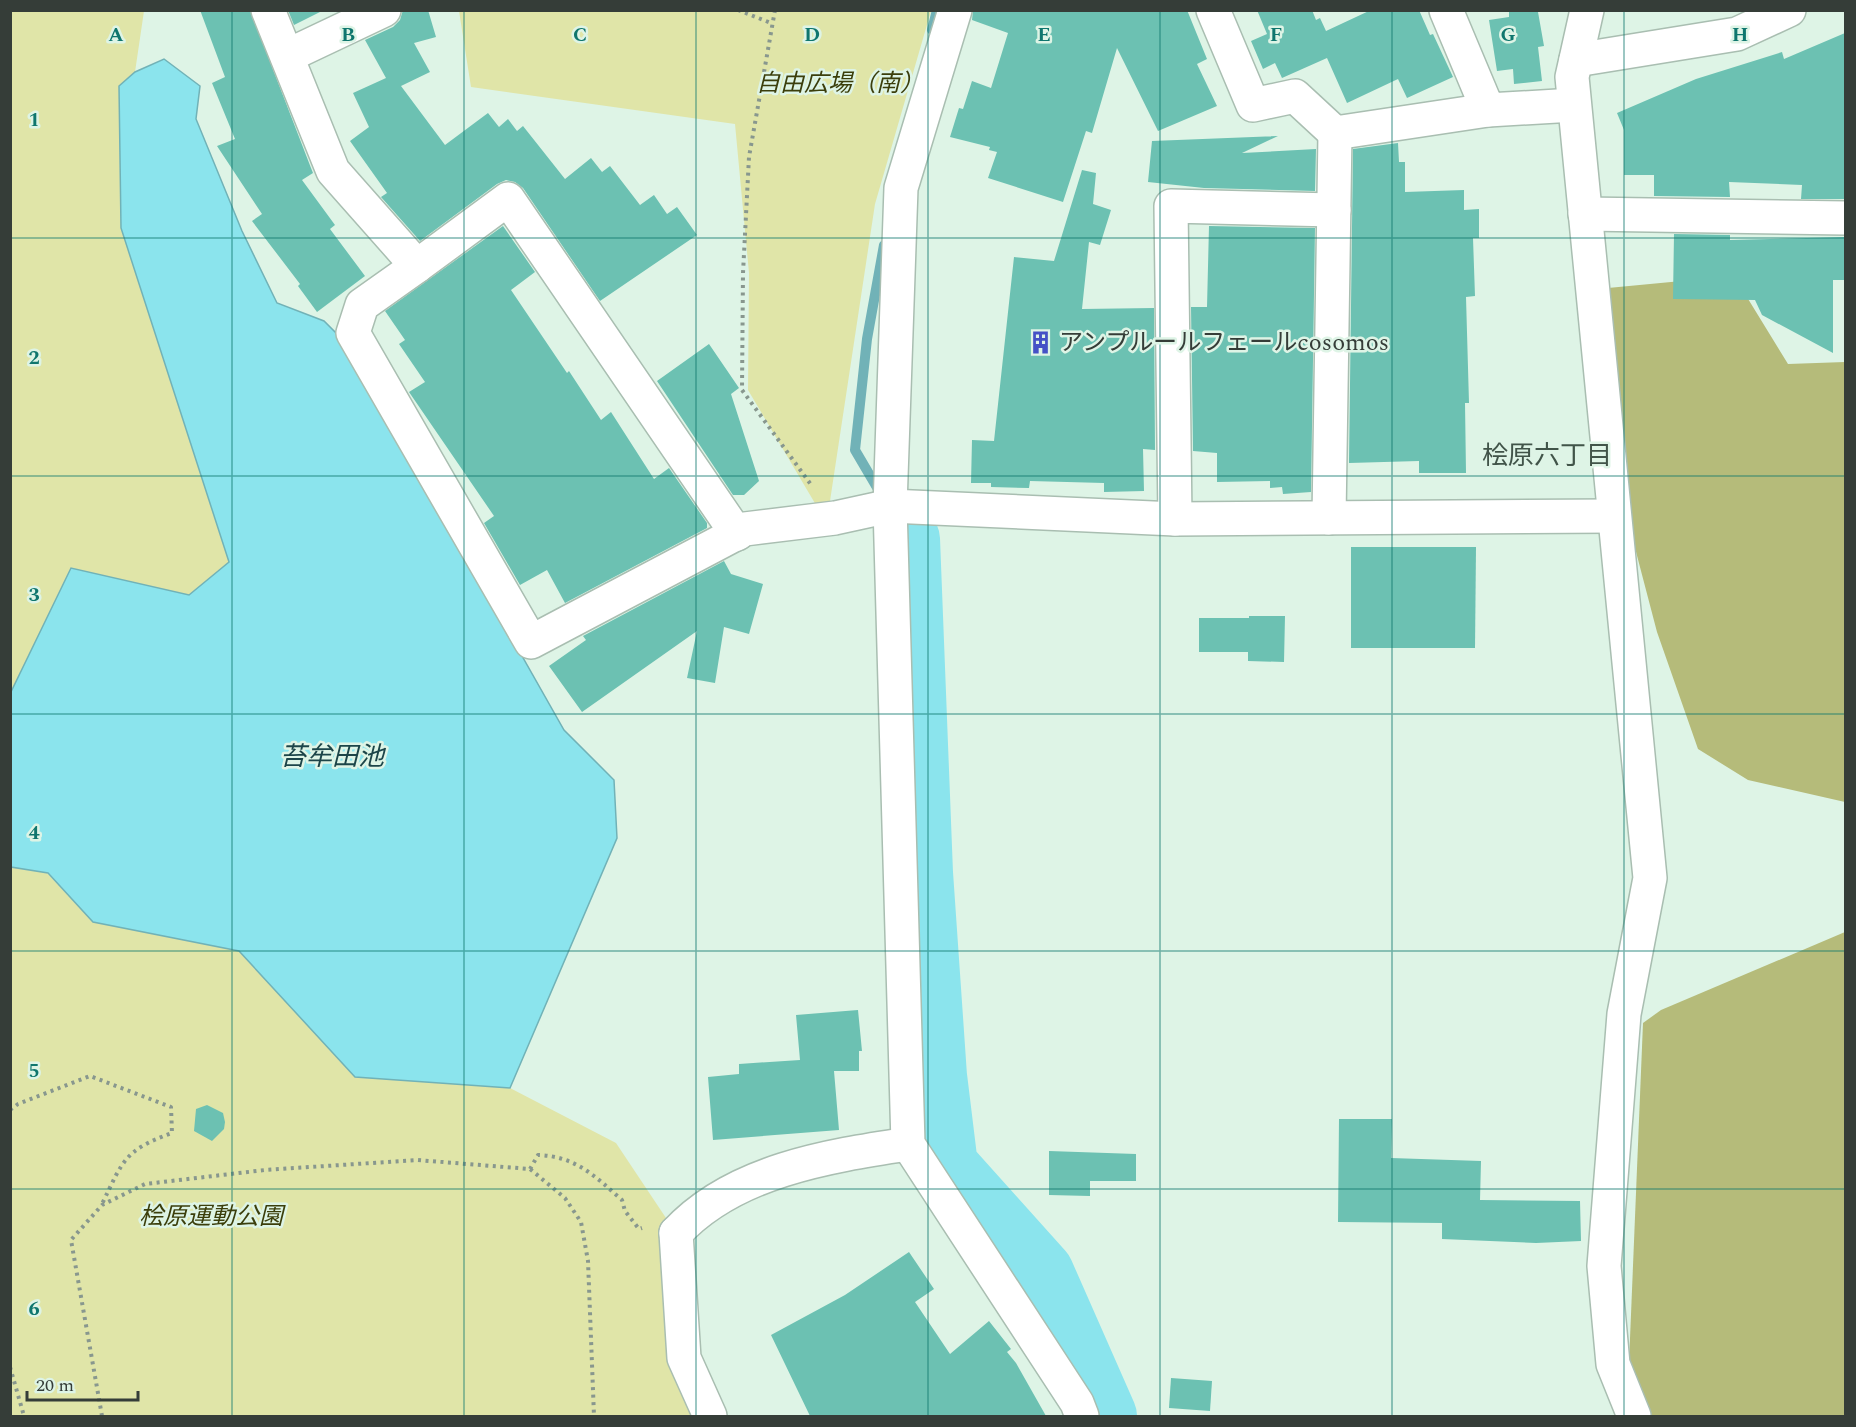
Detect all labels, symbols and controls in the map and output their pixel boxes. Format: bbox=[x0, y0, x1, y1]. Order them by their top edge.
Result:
text: A bbox=[108, 20, 124, 50]
text: B bbox=[341, 20, 355, 50]
text: C bbox=[573, 20, 587, 50]
text: D bbox=[804, 20, 820, 50]
text: E bbox=[1037, 20, 1051, 50]
text: F bbox=[1270, 20, 1282, 50]
text: G bbox=[1500, 20, 1516, 50]
text: H bbox=[1732, 20, 1748, 50]
park label: 自由広場（南） bbox=[756, 66, 924, 102]
text: 1 bbox=[28, 105, 40, 135]
place label: アンプルールフェールcosomos bbox=[1059, 325, 1389, 361]
building icon: アンプルールフェールcosomos bbox=[1028, 329, 1054, 355]
text: 2 bbox=[28, 343, 40, 373]
district label: 桧原六丁目 bbox=[1482, 436, 1612, 476]
text: 3 bbox=[28, 580, 40, 610]
water label: 苔牟田池 bbox=[280, 737, 387, 777]
text: 4 bbox=[28, 818, 40, 848]
text: 5 bbox=[28, 1056, 40, 1086]
park label: 桧原運動公園 bbox=[139, 1199, 286, 1235]
text: 6 bbox=[28, 1294, 40, 1324]
scale bar bbox=[27, 1364, 138, 1402]
text: 20 m bbox=[36, 1372, 74, 1399]

